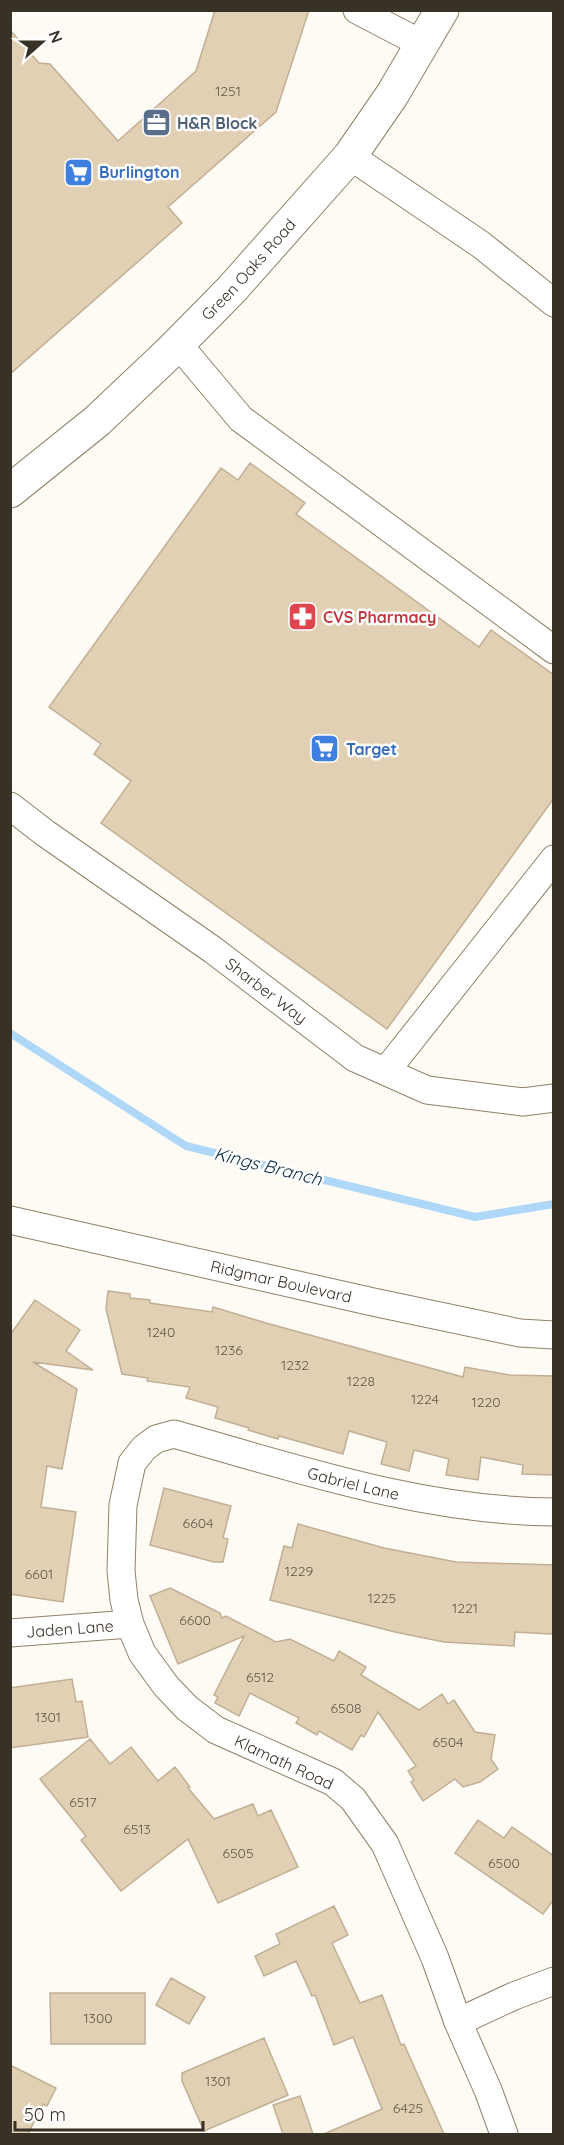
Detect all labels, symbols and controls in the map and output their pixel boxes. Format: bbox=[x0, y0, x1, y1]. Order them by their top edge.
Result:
north arrow bbox=[12, 12, 72, 72]
text: N bbox=[45, 28, 67, 46]
house number: 1251 bbox=[215, 82, 241, 100]
office icon: H&R Block bbox=[140, 107, 172, 139]
place label: H&R Block bbox=[177, 113, 257, 133]
supermarket icon: Burlington bbox=[62, 156, 94, 188]
place label: Burlington bbox=[99, 162, 180, 182]
street label: Green Oaks Road bbox=[197, 214, 300, 324]
pharmacy icon: CVS Pharmacy bbox=[286, 601, 318, 633]
place label: CVS Pharmacy bbox=[323, 607, 436, 627]
supermarket icon: Target bbox=[309, 733, 341, 765]
place label: Target bbox=[346, 739, 397, 759]
street label: Sharber Way bbox=[222, 953, 311, 1028]
water label: Kings Branch bbox=[212, 1142, 325, 1191]
street label: Ridgmar Boulevard bbox=[209, 1256, 354, 1307]
house number: 1240 bbox=[147, 1323, 175, 1341]
house number: 1236 bbox=[215, 1341, 243, 1359]
house number: 1232 bbox=[281, 1356, 309, 1374]
house number: 1228 bbox=[347, 1372, 375, 1390]
house number: 1224 bbox=[411, 1390, 439, 1408]
house number: 1220 bbox=[471, 1393, 501, 1411]
street label: Gabriel Lane bbox=[305, 1462, 401, 1504]
house number: 6604 bbox=[183, 1514, 213, 1532]
house number: 1229 bbox=[285, 1562, 313, 1580]
house number: 6601 bbox=[25, 1565, 53, 1583]
house number: 1225 bbox=[368, 1589, 396, 1607]
house number: 1221 bbox=[452, 1599, 478, 1617]
house number: 6600 bbox=[179, 1611, 211, 1629]
street label: Jaden Lane bbox=[25, 1615, 114, 1642]
house number: 6512 bbox=[246, 1668, 274, 1686]
house number: 6508 bbox=[330, 1699, 362, 1717]
house number: 1301 bbox=[35, 1708, 61, 1726]
street label: Klamath Road bbox=[231, 1730, 337, 1794]
house number: 6504 bbox=[433, 1733, 463, 1751]
house number: 6517 bbox=[69, 1793, 97, 1811]
house number: 6513 bbox=[123, 1820, 151, 1838]
house number: 6505 bbox=[222, 1844, 254, 1862]
house number: 6500 bbox=[488, 1854, 520, 1872]
house number: 1300 bbox=[83, 2009, 113, 2027]
house number: 1301 bbox=[205, 2072, 231, 2090]
scale bar bbox=[15, 2094, 202, 2132]
house number: 6425 bbox=[393, 2099, 423, 2117]
text: 50 m bbox=[24, 2103, 66, 2126]

